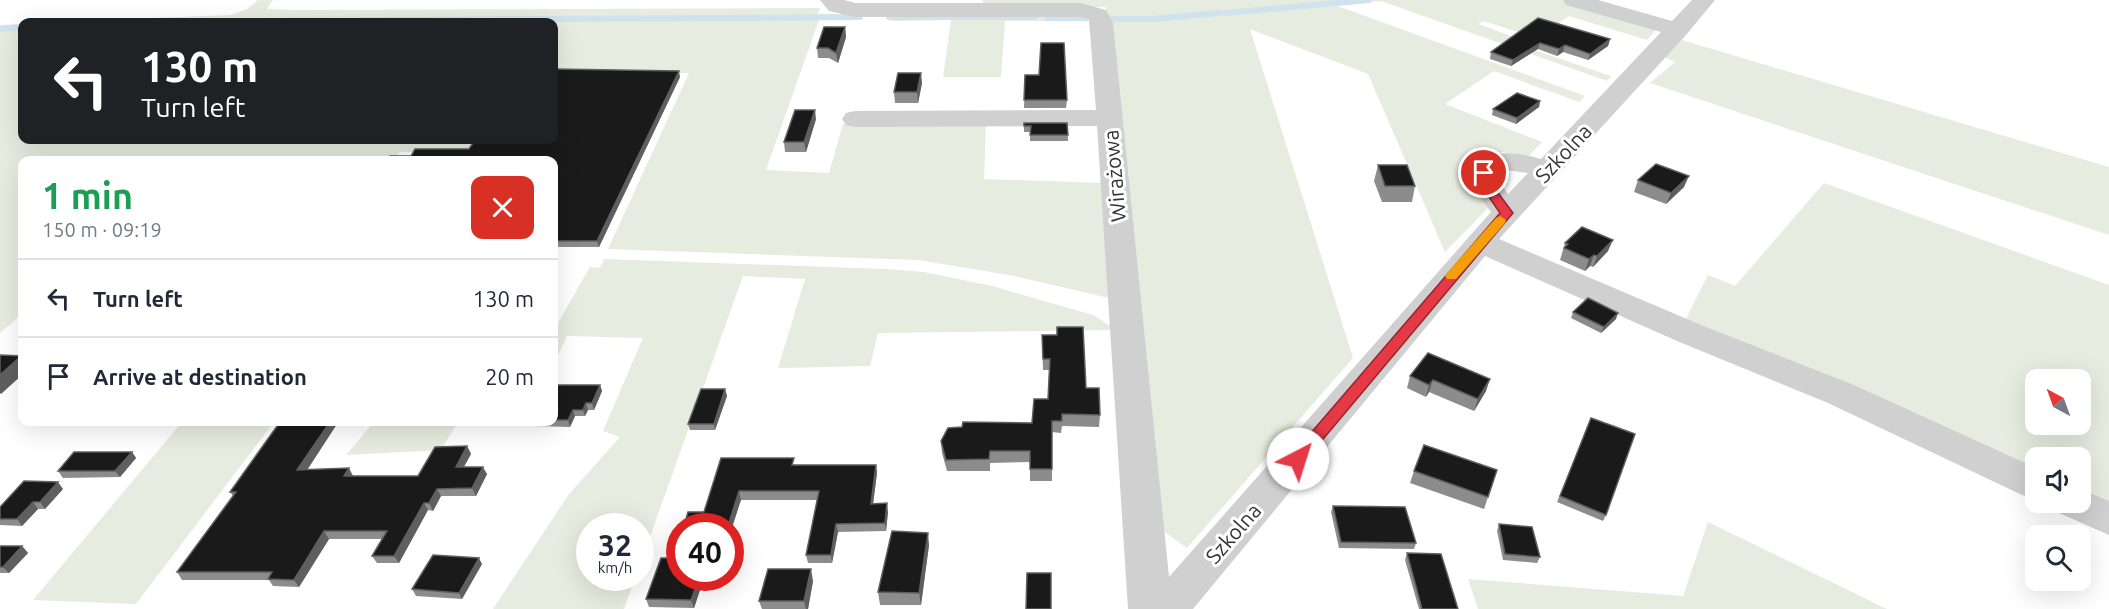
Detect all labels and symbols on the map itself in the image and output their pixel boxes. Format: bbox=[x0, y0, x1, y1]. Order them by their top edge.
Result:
street label: Szkolna bbox=[1530, 119, 1596, 187]
street label: Wirażowa bbox=[1098, 129, 1130, 223]
pin bbox=[1458, 147, 1509, 198]
north arrow bbox=[2025, 369, 2091, 435]
position arrow bbox=[1266, 427, 1330, 491]
street label: Szkolna bbox=[1201, 498, 1265, 568]
speed limit sign: 40 bbox=[666, 513, 744, 591]

